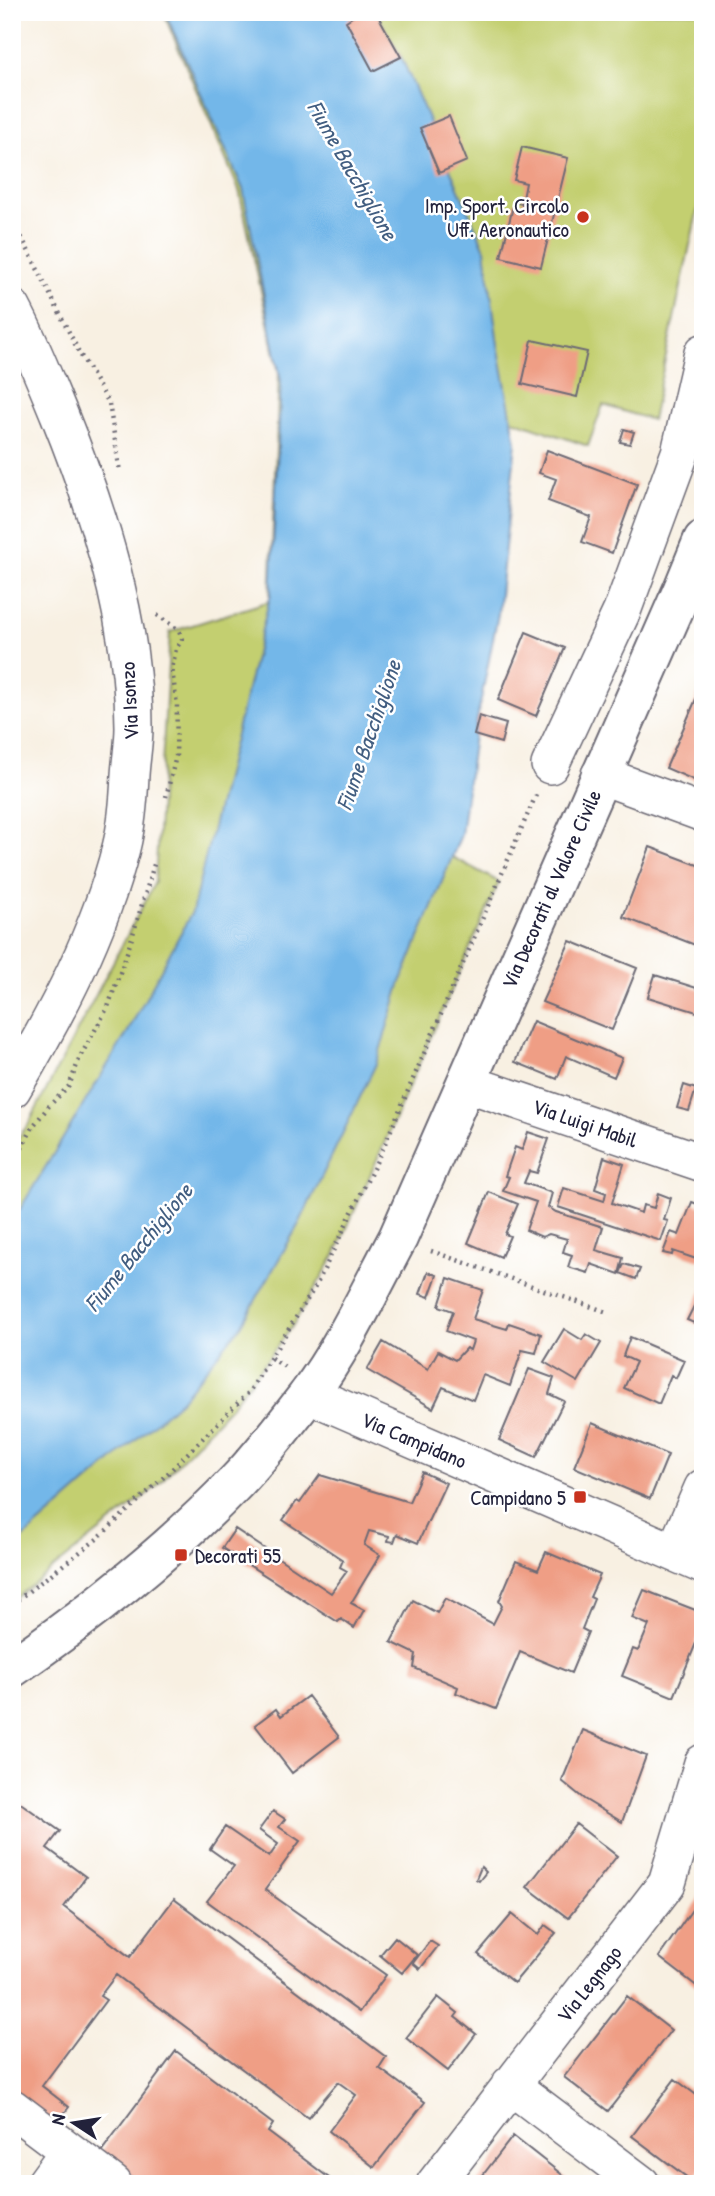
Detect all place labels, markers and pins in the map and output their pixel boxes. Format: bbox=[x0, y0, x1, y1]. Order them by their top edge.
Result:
place label: Imp. Sport. Circolo Uff. Aeronautico bbox=[425, 191, 569, 244]
marker: Imp. Sport. Circolo Uff. Aeronautico bbox=[575, 209, 591, 225]
place label: Campidano 5 bbox=[470, 1483, 566, 1512]
marker: Campidano 5 bbox=[572, 1489, 588, 1505]
place label: Decorati 55 bbox=[195, 1541, 281, 1570]
marker: Decorati 55 bbox=[173, 1547, 189, 1563]

